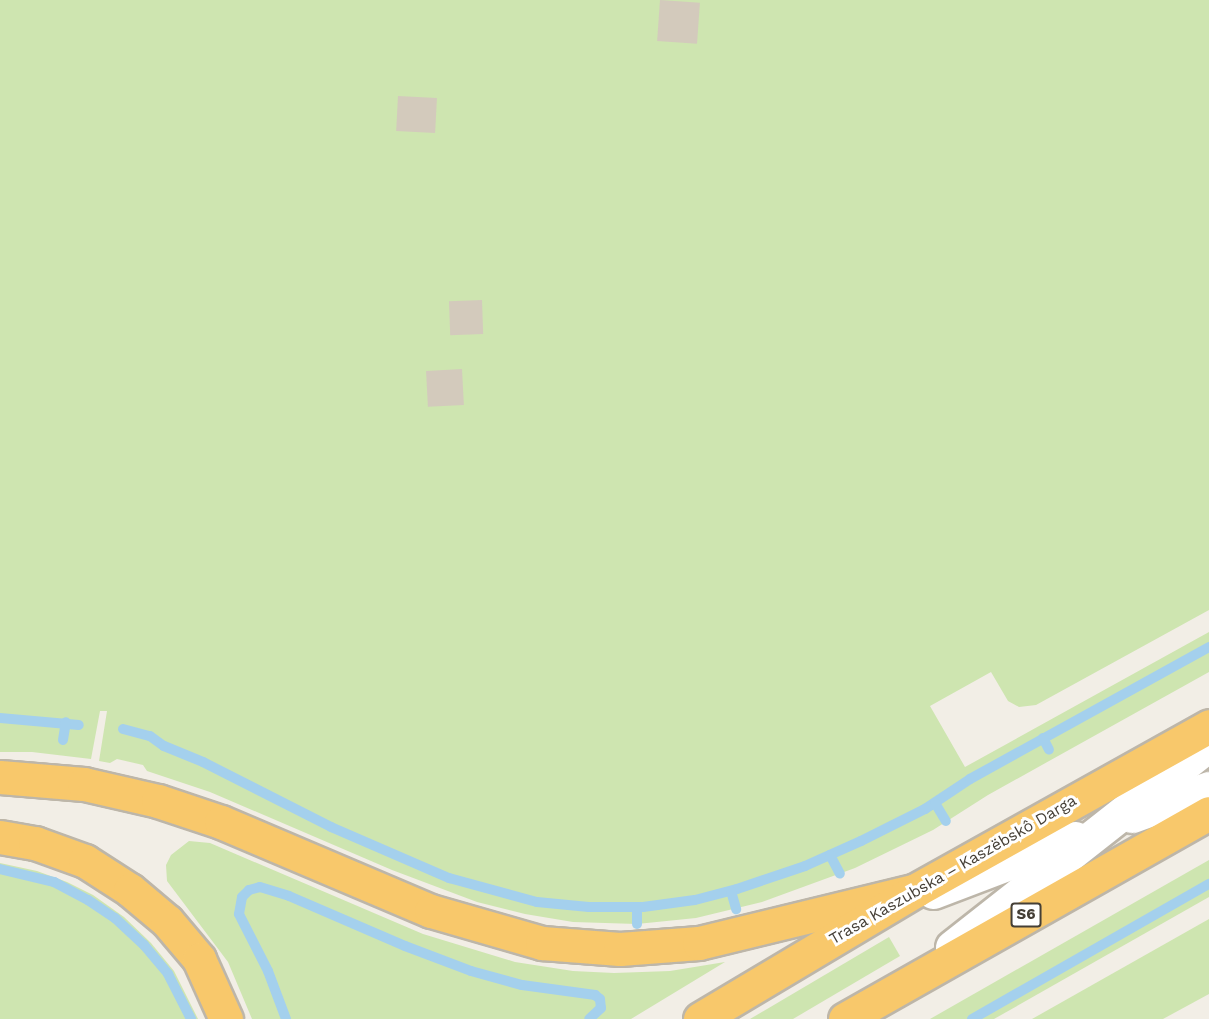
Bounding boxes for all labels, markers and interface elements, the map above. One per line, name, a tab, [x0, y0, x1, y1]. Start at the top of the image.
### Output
street label: Trasa Kaszubska – Kaszëbskô Darga	[826, 791, 1080, 949]
road number: S6	[1010, 903, 1042, 927]

